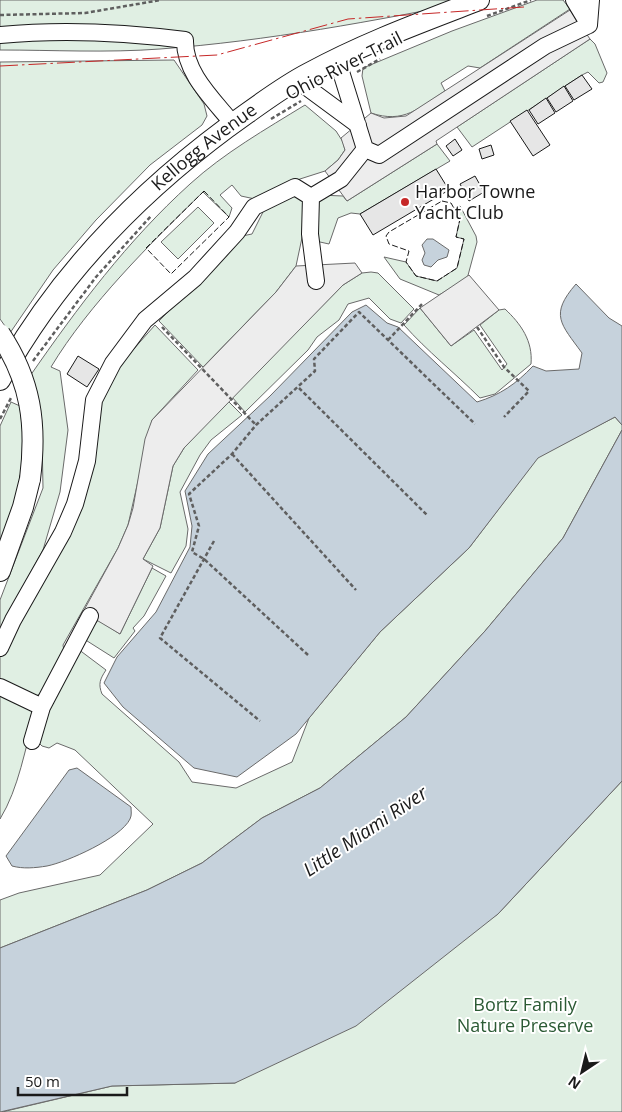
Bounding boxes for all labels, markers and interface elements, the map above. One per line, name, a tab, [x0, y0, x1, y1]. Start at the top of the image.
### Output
street label: Ohio River Trail	[281, 25, 406, 105]
street label: Kellogg Avenue	[146, 97, 261, 196]
place label: Harbor Towne Yacht Club	[415, 179, 535, 224]
marker: Harbor Towne Yacht Club	[399, 196, 411, 208]
water label: Little Miami River	[298, 779, 433, 882]
park label: Bortz Family Nature Preserve	[457, 992, 593, 1037]
north arrow	[557, 1047, 607, 1097]
scale bar	[18, 1064, 126, 1096]
text: 50 m	[25, 1071, 60, 1091]
text: N	[564, 1072, 584, 1094]

